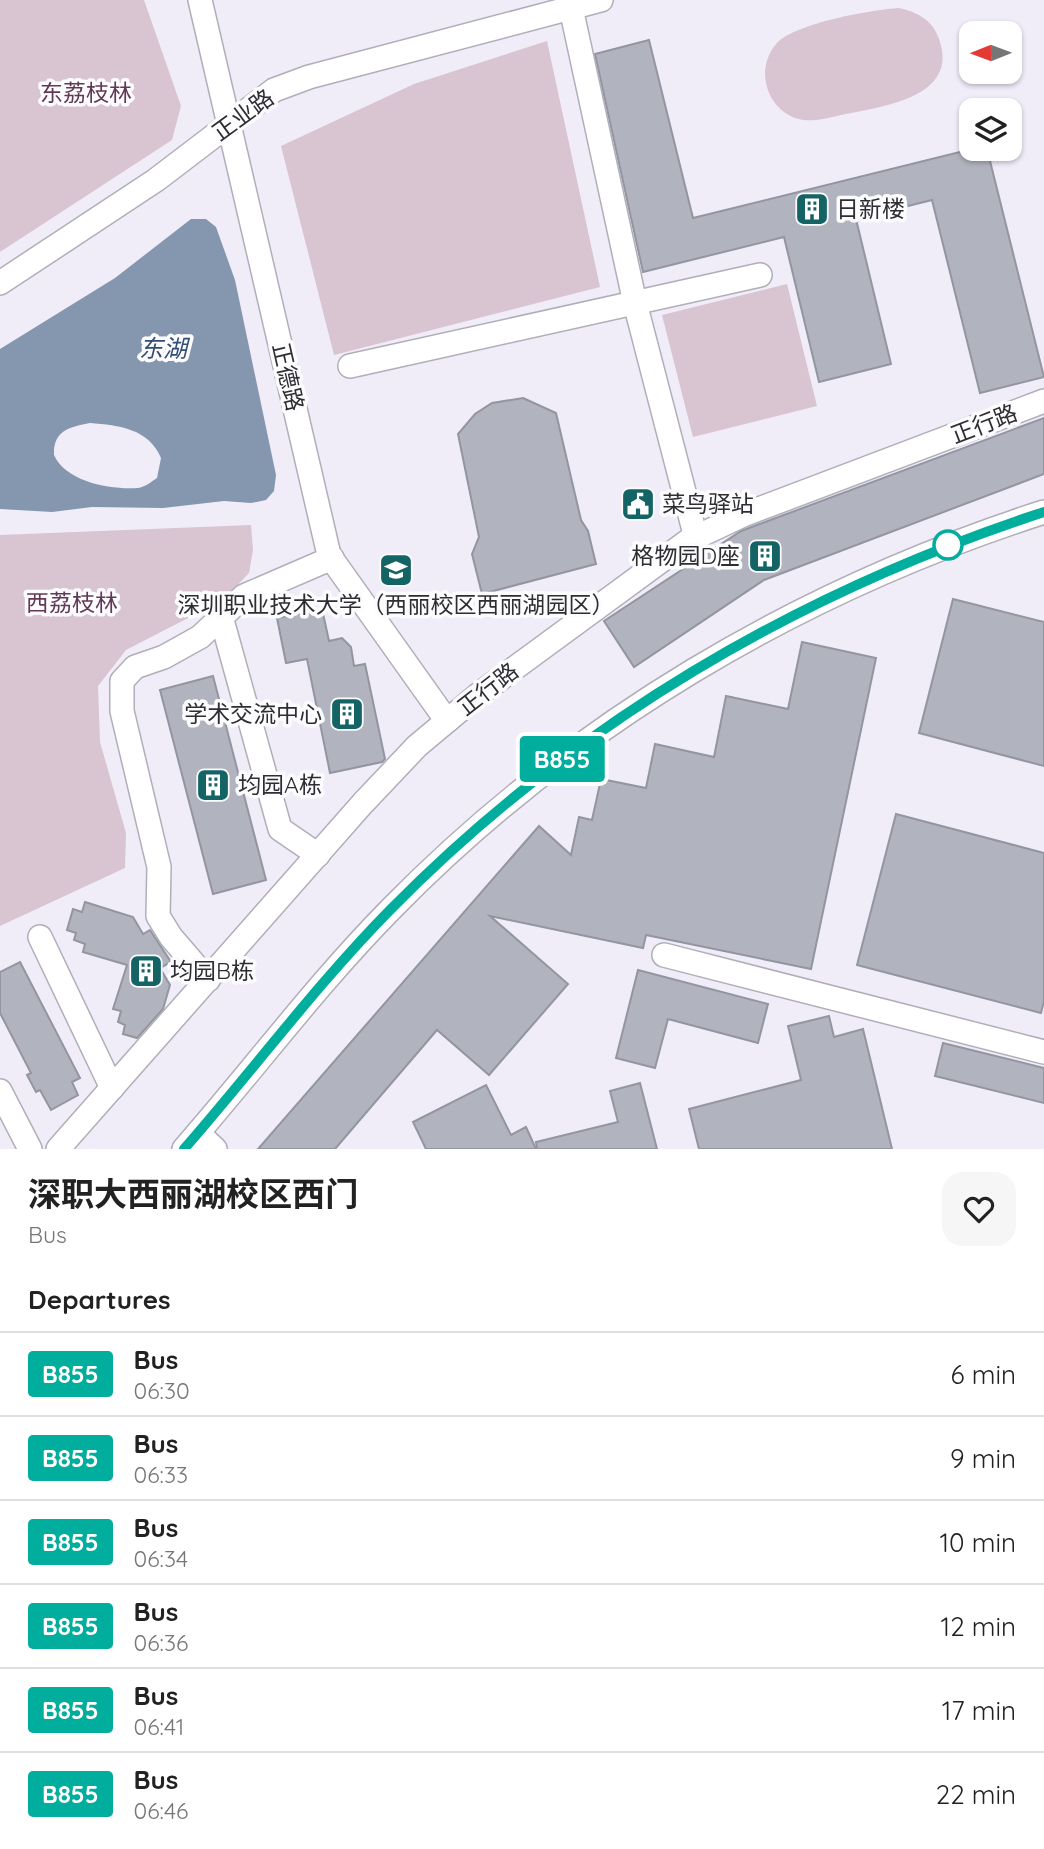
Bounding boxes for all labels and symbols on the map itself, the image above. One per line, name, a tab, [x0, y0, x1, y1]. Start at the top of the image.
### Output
north arrow	[959, 21, 1022, 84]
park label: 东荔枝林	[40, 78, 132, 107]
street label: 正业路	[206, 83, 279, 147]
building icon: 日新楼	[793, 190, 831, 228]
place label: 日新楼	[836, 194, 905, 223]
water label: 东湖	[139, 333, 191, 363]
street label: 正德路	[267, 340, 310, 414]
street label: 正行路	[946, 398, 1021, 449]
public building icon: 菜鸟驿站	[619, 485, 657, 523]
place label: 菜鸟驿站	[662, 489, 754, 518]
unlabelled marker	[933, 530, 963, 560]
building icon: 格物园D座	[746, 537, 784, 575]
place label: 格物园D座	[631, 541, 740, 570]
school or university icon: 深圳职业技术大学（西丽校区西丽湖园区）	[377, 551, 415, 589]
park label: 西荔枝林	[26, 588, 118, 617]
place label: 深圳职业技术大学（西丽校区西丽湖园区）	[178, 590, 615, 619]
street label: 正行路	[452, 656, 524, 721]
building icon: 学术交流中心	[328, 695, 366, 733]
place label: 学术交流中心	[184, 699, 322, 728]
line badge: B855	[513, 736, 611, 782]
building icon: 均园A栋	[194, 766, 232, 804]
place label: 均园A栋	[238, 770, 322, 799]
building icon: 均园B栋	[127, 952, 165, 990]
place label: 均园B栋	[170, 956, 254, 985]

